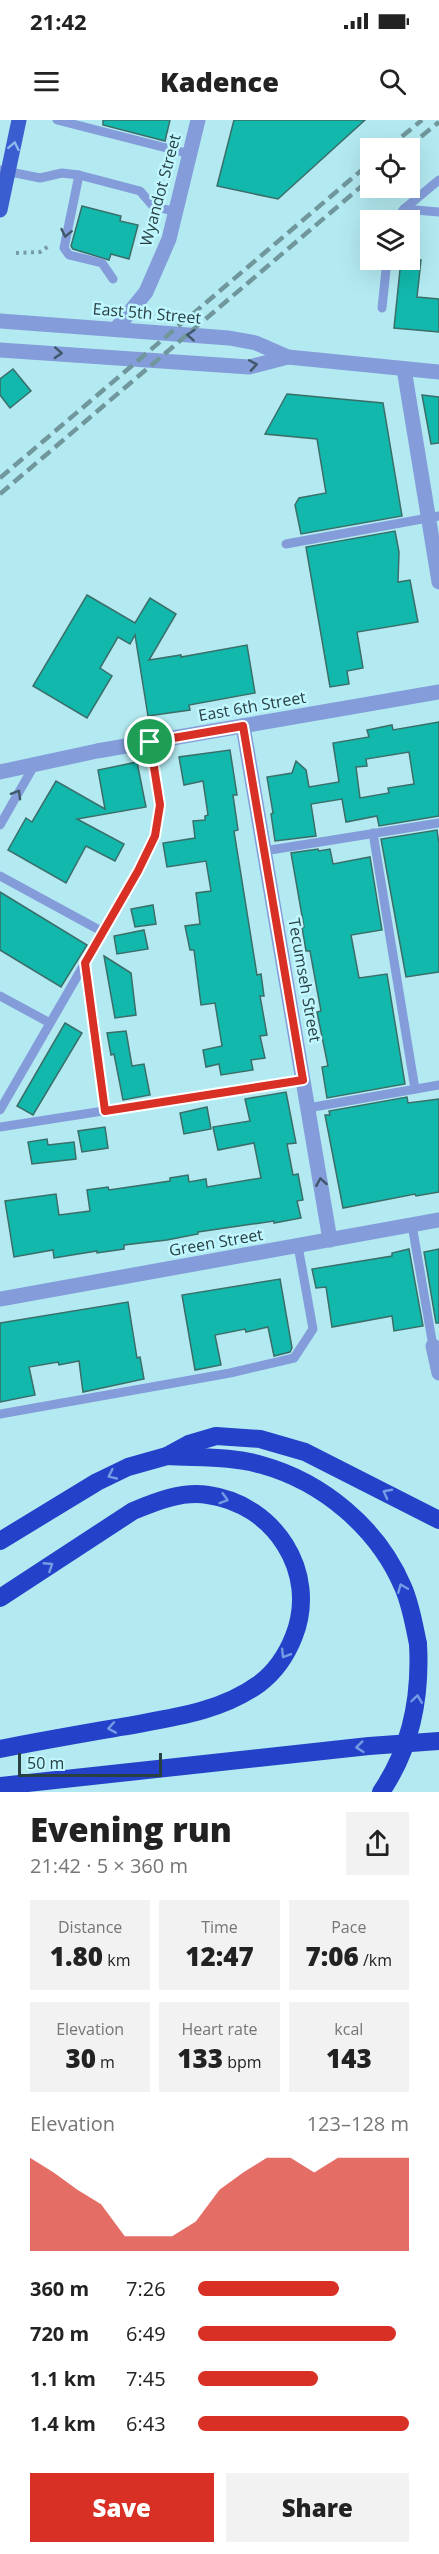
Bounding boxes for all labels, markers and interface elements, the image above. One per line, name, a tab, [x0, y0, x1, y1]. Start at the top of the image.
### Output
text: 21:42	[30, 6, 87, 36]
text: Kadence	[160, 63, 279, 100]
icon: menu	[30, 65, 63, 98]
icon: search	[376, 65, 409, 98]
street label: Wyandot Street	[134, 131, 186, 249]
map controls	[360, 138, 420, 270]
button: locate	[360, 138, 420, 198]
one-way arrow	[7, 141, 20, 151]
button: layers	[360, 210, 420, 270]
one-way arrow	[60, 227, 73, 237]
street label: East 5th Street	[92, 297, 202, 329]
one-way arrow	[187, 329, 196, 342]
one-way arrow	[54, 346, 63, 359]
one-way arrow	[248, 360, 257, 372]
street label: East 6th Street	[197, 686, 308, 726]
pin	[124, 716, 175, 767]
icon: arrive	[133, 725, 166, 758]
one-way arrow	[10, 790, 22, 800]
street label: Tecumseh Street	[283, 916, 327, 1044]
one-way arrow	[315, 1178, 327, 1187]
street label: Green Street	[167, 1223, 265, 1261]
one-way arrow	[107, 1468, 118, 1480]
one-way arrow	[383, 1489, 393, 1500]
one-way arrow	[218, 1492, 229, 1504]
one-way arrow	[42, 1562, 53, 1573]
one-way arrow	[397, 1584, 409, 1595]
one-way arrow	[281, 1648, 292, 1658]
one-way arrow	[410, 1694, 422, 1704]
one-way arrow	[107, 1722, 117, 1734]
one-way arrow	[355, 1740, 364, 1753]
scale bar	[18, 1750, 162, 1778]
text: 50 m	[27, 1752, 64, 1774]
text: Evening run	[30, 1807, 232, 1852]
button: share	[346, 1812, 409, 1875]
text: 21:42 · 5 × 360 m	[30, 1852, 188, 1879]
text: Distance	[58, 1916, 122, 1938]
text: Time	[201, 1916, 238, 1938]
text: Pace	[331, 1916, 366, 1938]
text: 1.80	[50, 1938, 103, 1974]
text: 12:47	[185, 1938, 254, 1974]
text: 7:06	[306, 1938, 359, 1974]
text: km	[103, 1949, 130, 1971]
text: /km	[359, 1949, 392, 1971]
text: Elevation	[56, 2018, 124, 2040]
text: Heart rate	[181, 2018, 258, 2040]
text: kcal	[334, 2018, 363, 2040]
text: 30	[65, 2040, 96, 2076]
text: 133	[177, 2040, 223, 2076]
text: 143	[326, 2040, 372, 2076]
text: m	[96, 2051, 115, 2073]
text: bpm	[223, 2051, 262, 2073]
text: Elevation	[30, 2110, 115, 2137]
text: 123–128 m	[307, 2110, 409, 2137]
text: 360 m	[30, 2275, 89, 2302]
text: 7:26	[126, 2275, 166, 2302]
text: 720 m	[30, 2320, 89, 2347]
text: 6:49	[126, 2320, 166, 2347]
text: 1.1 km	[30, 2365, 96, 2392]
text: 7:45	[126, 2365, 166, 2392]
text: 1.4 km	[30, 2410, 96, 2437]
text: 6:43	[126, 2410, 166, 2437]
button: Save	[30, 2473, 214, 2542]
button: Share	[226, 2473, 409, 2542]

